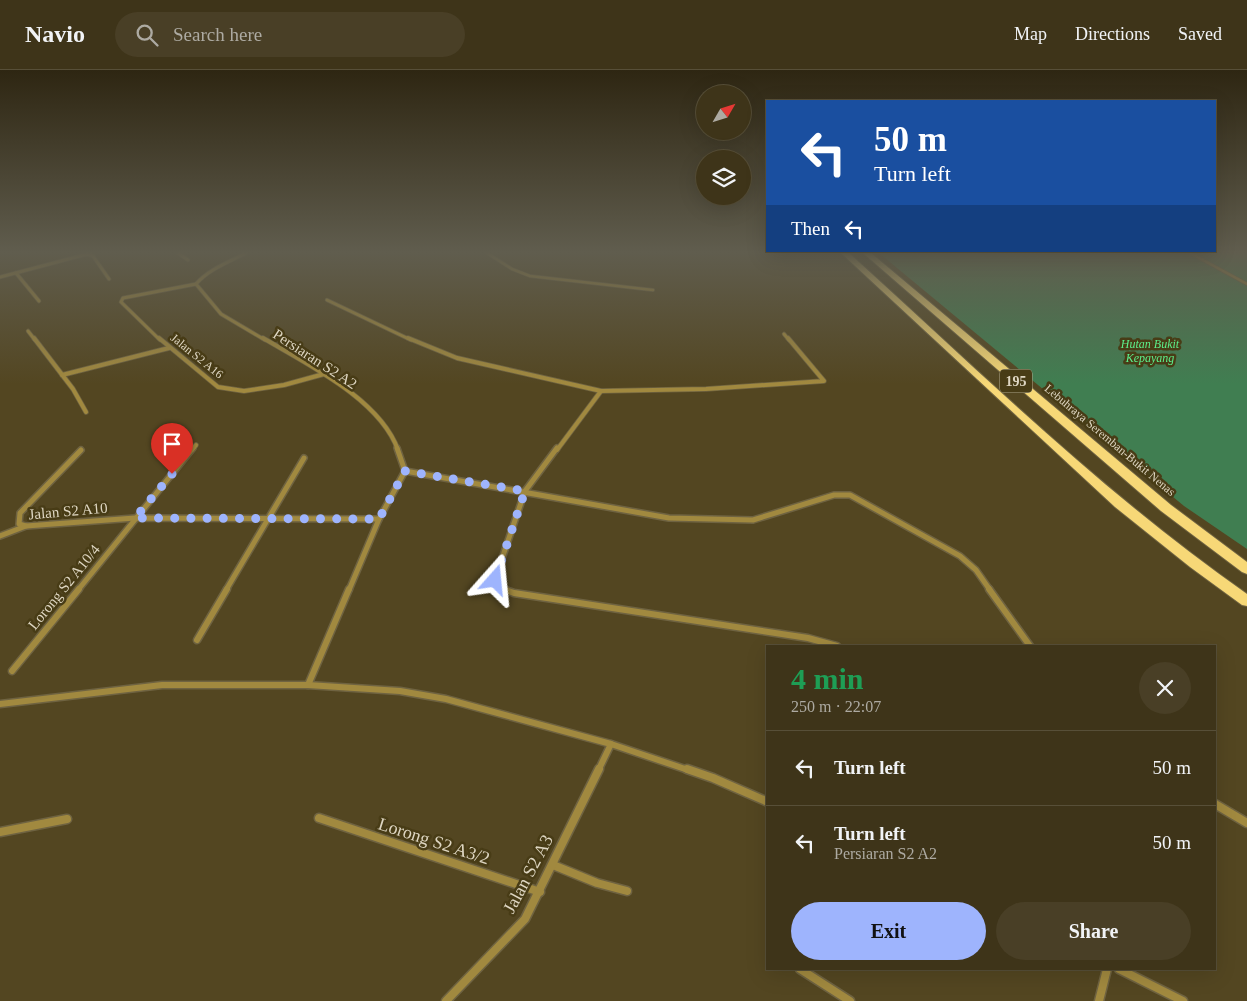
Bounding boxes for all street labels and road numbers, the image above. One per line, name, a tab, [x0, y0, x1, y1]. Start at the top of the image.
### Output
street label: Persiaran S2 A2	[270, 326, 360, 392]
street label: Jalan S2 A16	[168, 331, 226, 381]
road number: 195	[1000, 370, 1032, 392]
street label: Lebuhraya Seremban-Bukit Nenas	[1042, 381, 1178, 499]
street label: Jalan S2 A10	[28, 500, 108, 522]
street label: Lorong S2 A10/4	[25, 541, 103, 633]
street label: Lorong S2 A3/2	[376, 814, 492, 868]
street label: Jalan S2 A3	[499, 831, 557, 917]

